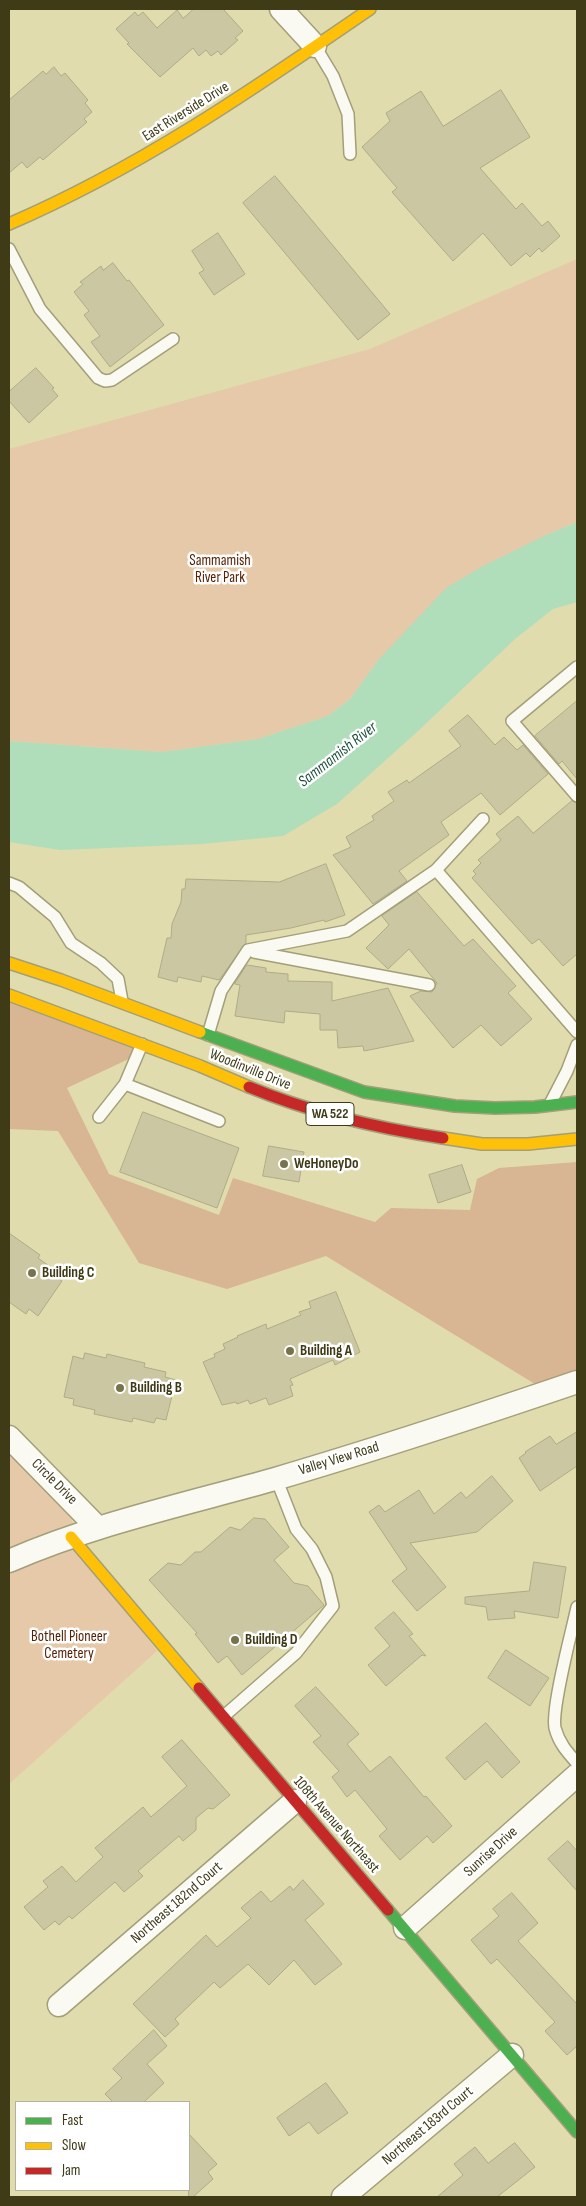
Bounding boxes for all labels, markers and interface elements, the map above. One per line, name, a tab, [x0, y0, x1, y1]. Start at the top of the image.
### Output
street label: East Riverside Drive	[139, 78, 233, 146]
park label: Sammamish River Park	[189, 552, 251, 587]
water label: Sammamish River	[295, 718, 381, 792]
street label: Woodinville Drive	[207, 1046, 293, 1094]
road number: WA 522	[306, 1102, 354, 1126]
place label: WeHoneyDo	[294, 1155, 359, 1173]
marker: WeHoneyDo	[278, 1158, 290, 1170]
place label: Building C	[42, 1264, 94, 1282]
marker: Building C	[26, 1267, 38, 1279]
place label: Building A	[300, 1342, 352, 1360]
marker: Building A	[284, 1345, 296, 1357]
place label: Building B	[130, 1379, 182, 1397]
marker: Building B	[114, 1382, 126, 1394]
street label: Valley View Road	[297, 1438, 381, 1480]
street label: Circle Drive	[27, 1455, 81, 1509]
park label: Bothell Pioneer Cemetery	[31, 1628, 107, 1663]
place label: Building D	[245, 1631, 297, 1649]
marker: Building D	[229, 1634, 241, 1646]
street label: 108th Avenue Northeast	[289, 1773, 383, 1877]
street label: Sunrise Drive	[460, 1823, 522, 1881]
street label: Northeast 182nd Court	[128, 1858, 226, 1948]
street label: Northeast 183rd Court	[379, 2083, 477, 2169]
legend	[15, 2101, 190, 2191]
text: Fast	[62, 2111, 83, 2130]
text: Slow	[62, 2136, 86, 2155]
text: Jam	[62, 2161, 80, 2180]

